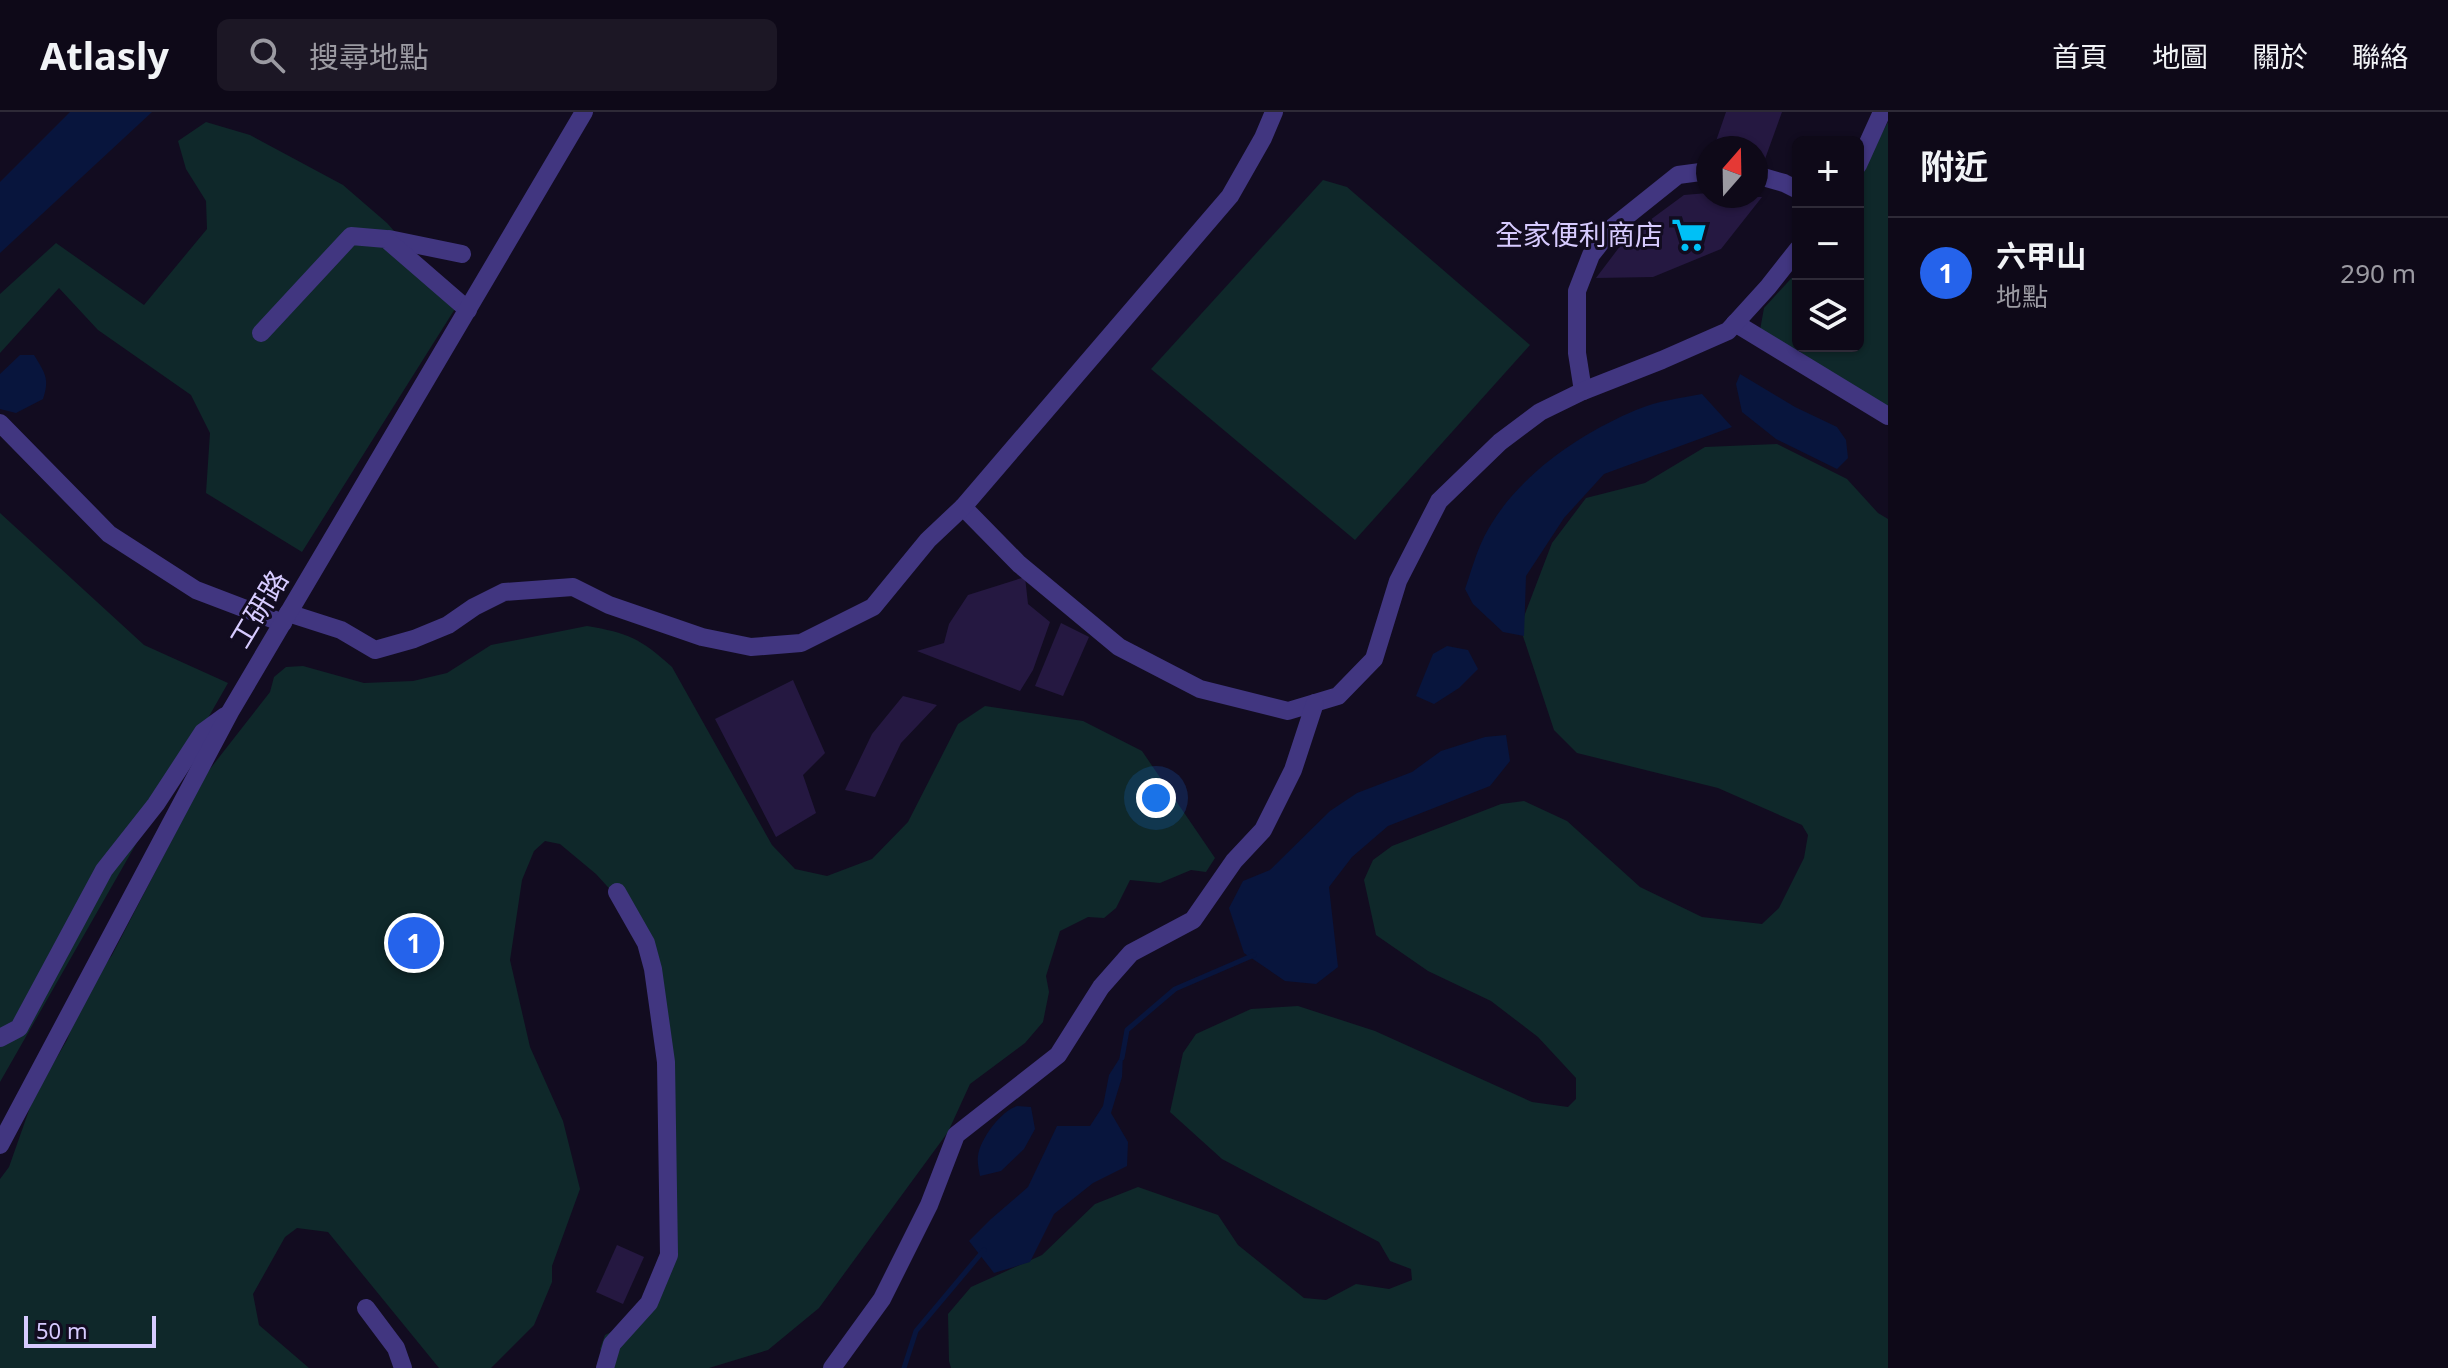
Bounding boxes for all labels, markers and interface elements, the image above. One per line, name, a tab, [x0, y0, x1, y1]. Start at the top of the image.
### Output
search box	[217, 19, 777, 91]
text: Atlasly	[40, 29, 169, 81]
icon: search	[245, 33, 289, 77]
text: 搜尋地點	[309, 36, 429, 77]
text: 首頁	[2052, 37, 2108, 75]
text: 地圖	[2152, 37, 2208, 75]
text: 關於	[2252, 37, 2308, 75]
text: 聯絡	[2352, 37, 2408, 75]
north arrow	[1696, 136, 1768, 208]
map controls	[1792, 136, 1864, 352]
button: +	[1792, 136, 1864, 208]
text: 附近	[1920, 143, 1988, 189]
button: −	[1792, 208, 1864, 280]
place label: 全家便利商店	[1495, 215, 1663, 253]
supermarket icon: 全家便利商店	[1670, 216, 1708, 254]
text: 六甲山	[1996, 235, 2086, 276]
text: 1	[1939, 255, 1953, 291]
text: 290 m	[2340, 255, 2416, 291]
text: 地點	[1996, 278, 2048, 314]
button: layers	[1792, 280, 1864, 352]
street label: 工研路	[220, 563, 296, 654]
your location	[1136, 778, 1176, 818]
pin: 1	[388, 913, 440, 973]
scale bar	[24, 1312, 156, 1348]
text: 50 m	[36, 1315, 87, 1345]

